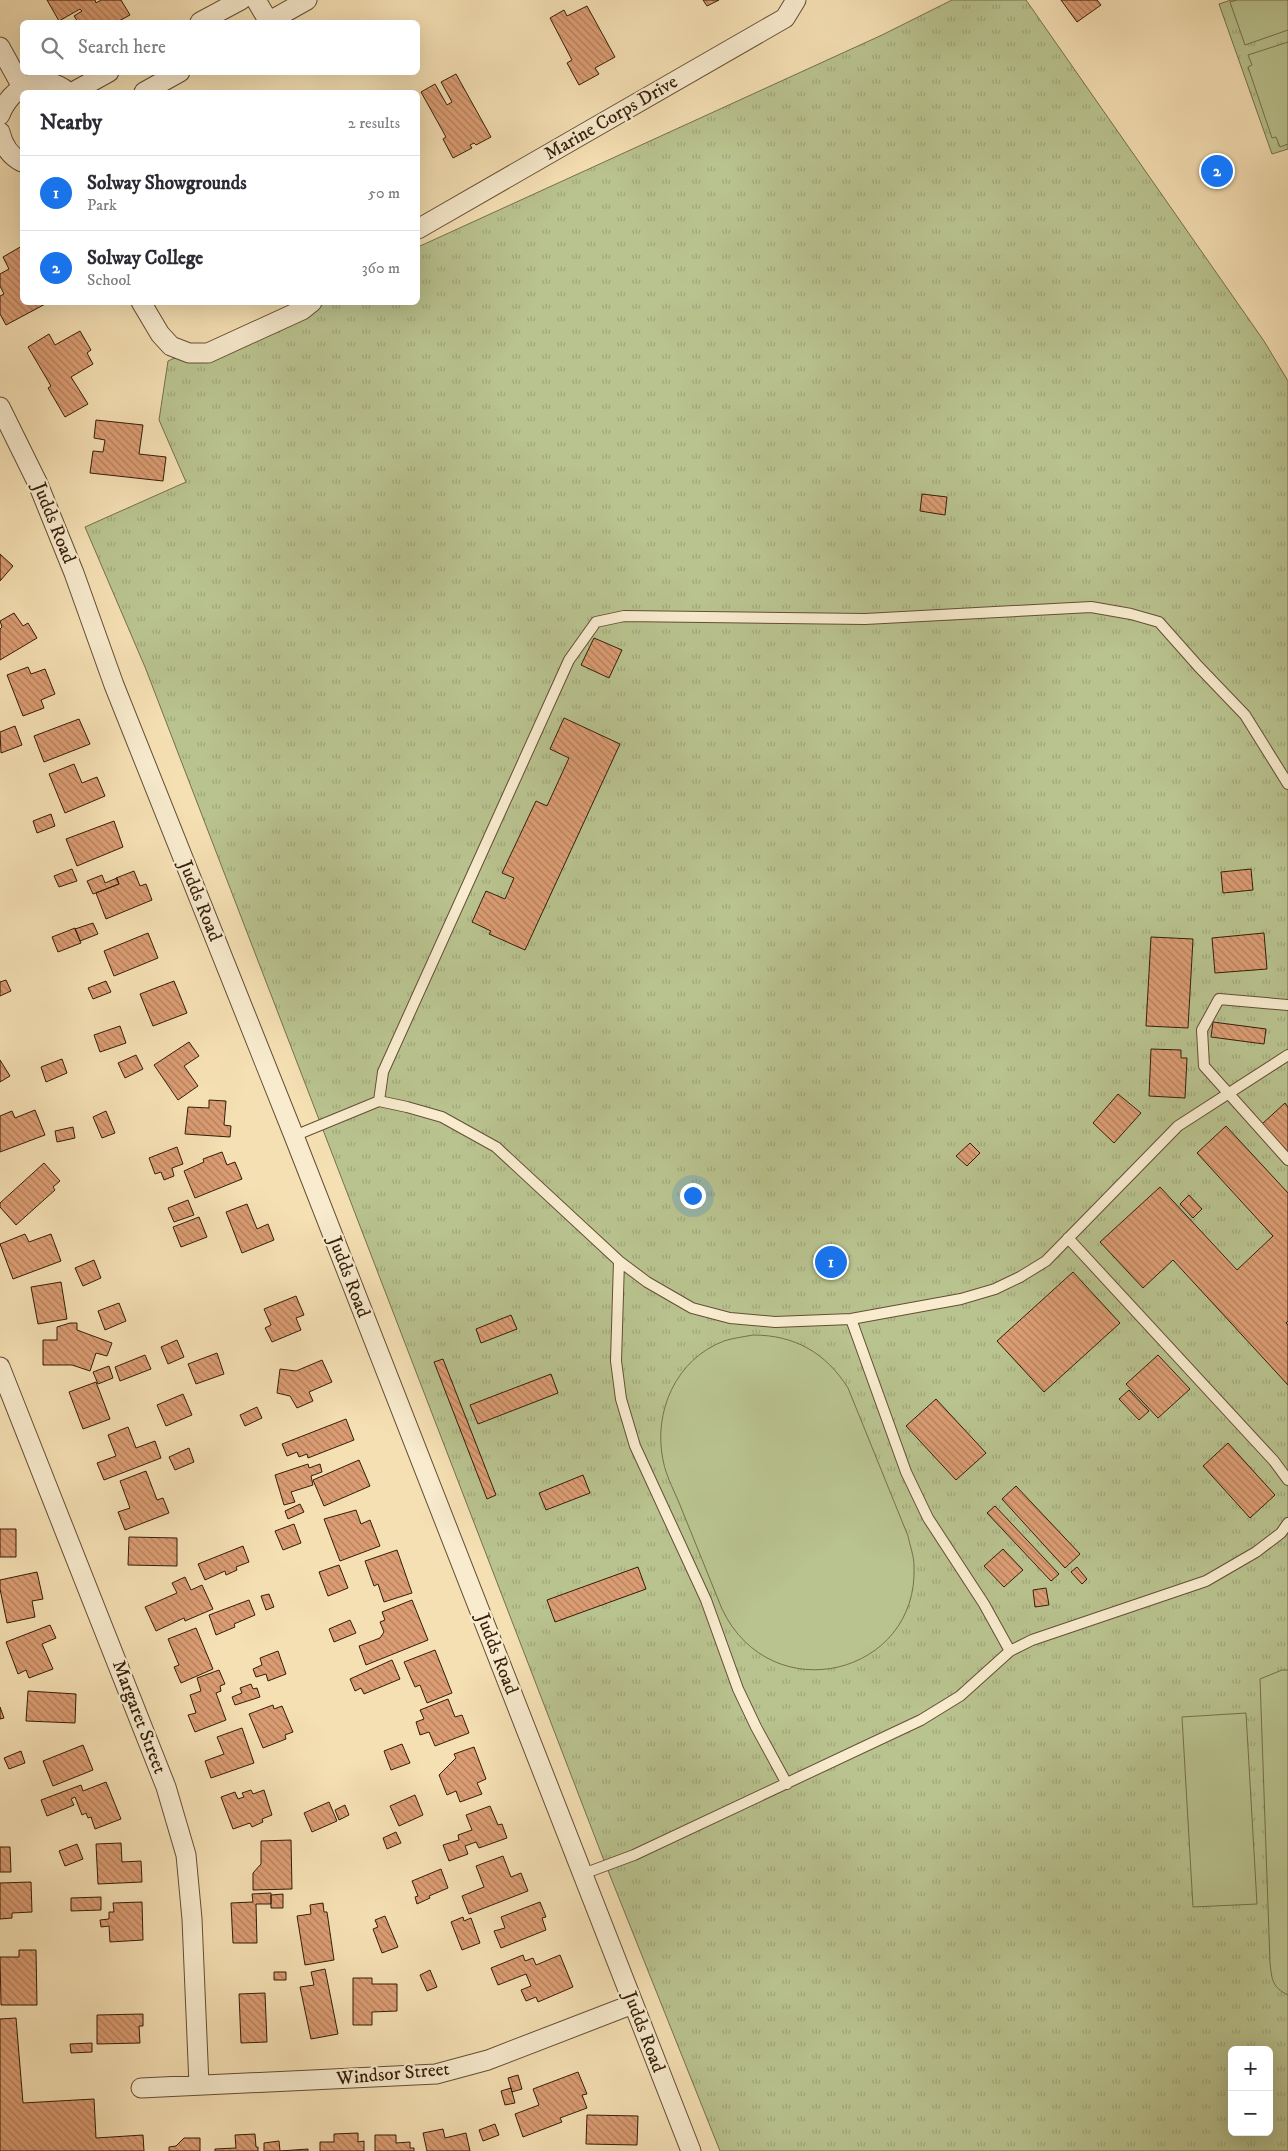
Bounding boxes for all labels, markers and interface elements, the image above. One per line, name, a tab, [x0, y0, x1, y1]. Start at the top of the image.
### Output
search box	[20, 20, 420, 75]
icon: search	[38, 34, 66, 62]
text: Search here	[78, 36, 166, 59]
street label: Marine Corps Drive	[540, 70, 682, 166]
text: Nearby	[40, 110, 102, 136]
text: 2 results	[348, 113, 400, 133]
pin: 2	[1201, 152, 1233, 190]
text: Solway Showgrounds	[87, 172, 247, 195]
text: 1	[53, 183, 59, 203]
text: 50 m	[368, 183, 400, 203]
text: Park	[87, 195, 117, 215]
text: Solway College	[87, 247, 203, 270]
text: 2	[52, 258, 60, 278]
text: 360 m	[362, 258, 400, 278]
text: School	[87, 270, 131, 290]
street label: Judds Road	[27, 477, 81, 567]
street label: Judds Road	[173, 855, 227, 945]
your location	[680, 1183, 706, 1209]
street label: Judds Road	[322, 1231, 375, 1321]
pin: 1	[815, 1243, 847, 1281]
street label: Judds Road	[470, 1608, 523, 1698]
street label: Margaret Street	[107, 1657, 171, 1777]
street label: Judds Road	[617, 1986, 670, 2076]
map controls	[1228, 2046, 1273, 2136]
button: +	[1228, 2046, 1273, 2091]
street label: Windsor Street	[335, 2058, 450, 2090]
button: −	[1228, 2091, 1273, 2136]

